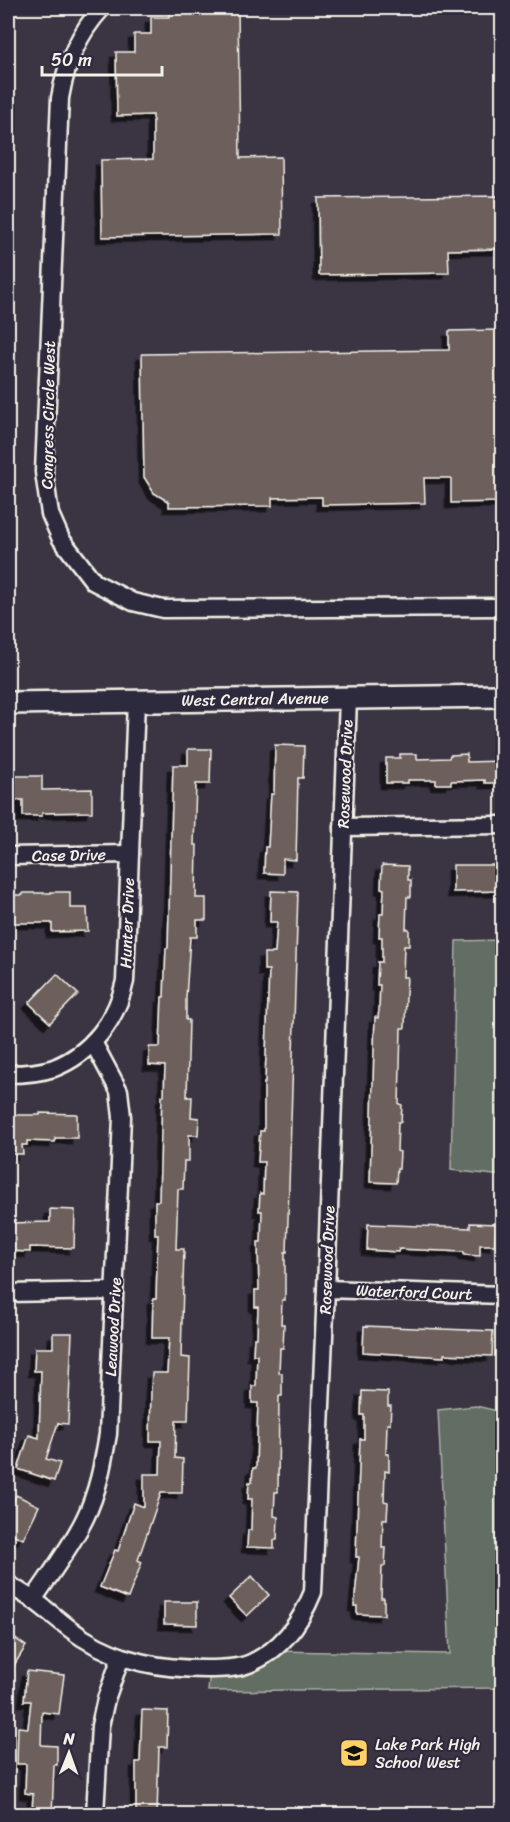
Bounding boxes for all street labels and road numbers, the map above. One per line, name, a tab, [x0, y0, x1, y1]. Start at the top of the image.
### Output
street label: Congress Circle West	[32, 341, 64, 489]
street label: West Central Avenue	[181, 683, 329, 715]
street label: Rosewood Drive	[329, 719, 361, 829]
street label: Case Drive	[32, 840, 106, 870]
street label: Hunter Drive	[111, 877, 143, 969]
street label: Rosewood Drive	[311, 1205, 343, 1315]
street label: Waterford Court	[355, 1275, 473, 1309]
street label: Leawood Drive	[96, 1277, 130, 1377]

